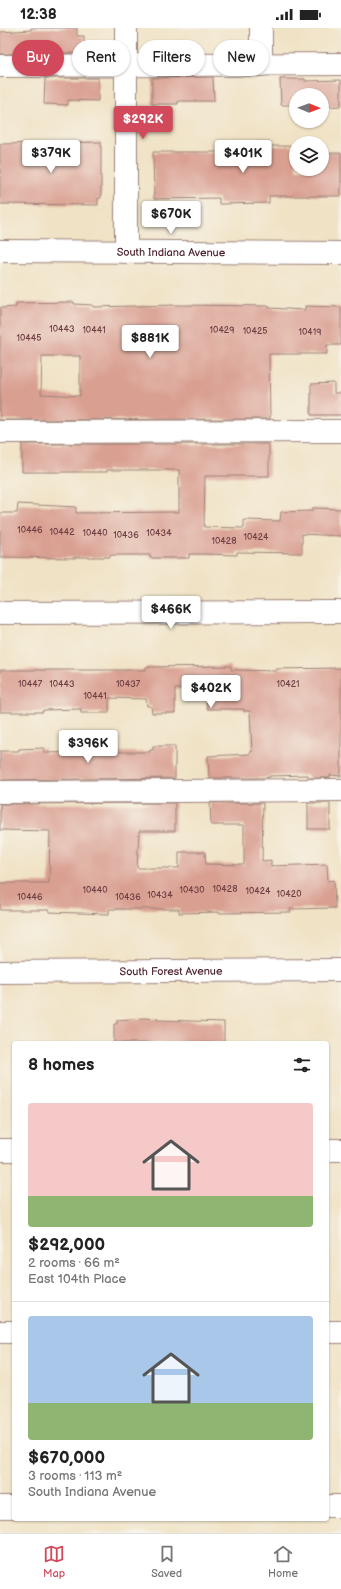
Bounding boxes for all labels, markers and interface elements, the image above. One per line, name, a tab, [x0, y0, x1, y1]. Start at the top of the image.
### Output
text: 12:38	[20, 5, 57, 24]
chip: Buy	[12, 40, 64, 76]
chip: Rent	[72, 40, 130, 76]
chip: Filters	[138, 40, 205, 76]
chip: New	[213, 40, 269, 76]
north arrow	[289, 88, 329, 128]
map controls	[289, 88, 329, 176]
pin: $292K	[115, 106, 171, 140]
text: $292K	[123, 111, 163, 127]
button: layers	[289, 136, 329, 176]
pin: $379K	[23, 140, 79, 174]
pin: $401K	[215, 140, 271, 174]
text: $379K	[31, 145, 71, 161]
text: $401K	[224, 145, 262, 161]
pin: $670K	[143, 201, 199, 235]
text: $670K	[151, 206, 191, 222]
street label: South Indiana Avenue	[117, 245, 226, 259]
house number: 10443	[49, 324, 75, 335]
house number: 10441	[82, 325, 106, 336]
pin: $881K	[122, 325, 178, 359]
house number: 10429	[210, 325, 234, 336]
house number: 10425	[243, 326, 267, 337]
house number: 10419	[299, 327, 321, 338]
text: $881K	[131, 330, 169, 346]
house number: 10445	[17, 333, 41, 344]
house number: 10446	[17, 525, 43, 536]
house number: 10442	[49, 527, 75, 538]
house number: 10440	[82, 528, 108, 539]
house number: 10434	[146, 528, 172, 539]
house number: 10436	[113, 530, 139, 541]
house number: 10424	[244, 532, 269, 543]
house number: 10428	[212, 536, 236, 547]
pin: $466K	[143, 596, 199, 630]
text: $466K	[151, 601, 191, 617]
pin: $402K	[183, 675, 239, 709]
house number: 10447	[18, 679, 43, 690]
house number: 10443	[49, 679, 75, 690]
house number: 10437	[116, 679, 141, 690]
house number: 10421	[277, 679, 299, 690]
text: $402K	[191, 680, 231, 696]
house number: 10441	[83, 691, 107, 702]
pin: $396K	[60, 730, 116, 764]
text: $396K	[68, 735, 108, 751]
house number: 10428	[213, 884, 237, 895]
house number: 10440	[82, 885, 108, 896]
house number: 10430	[179, 885, 205, 896]
house number: 10424	[246, 886, 271, 897]
house number: 10420	[277, 889, 301, 900]
house number: 10434	[147, 890, 173, 901]
house number: 10446	[17, 892, 43, 903]
house number: 10436	[115, 892, 141, 903]
street label: South Forest Avenue	[119, 964, 223, 978]
icon: filters	[291, 1054, 313, 1076]
text: 8 homes	[28, 1055, 94, 1075]
icon: home	[135, 1129, 207, 1201]
text: $292,000	[28, 1235, 105, 1255]
text: 2 rooms · 66 m²	[28, 1255, 120, 1271]
text: East 104th Place	[28, 1271, 126, 1287]
icon: home	[135, 1342, 207, 1414]
text: $670,000	[28, 1448, 105, 1468]
text: 3 rooms · 113 m²	[28, 1468, 122, 1484]
text: South Indiana Avenue	[28, 1484, 156, 1500]
tab: Map	[43, 1543, 65, 1580]
tab: Saved	[151, 1543, 182, 1580]
tab: Home	[268, 1543, 298, 1580]

